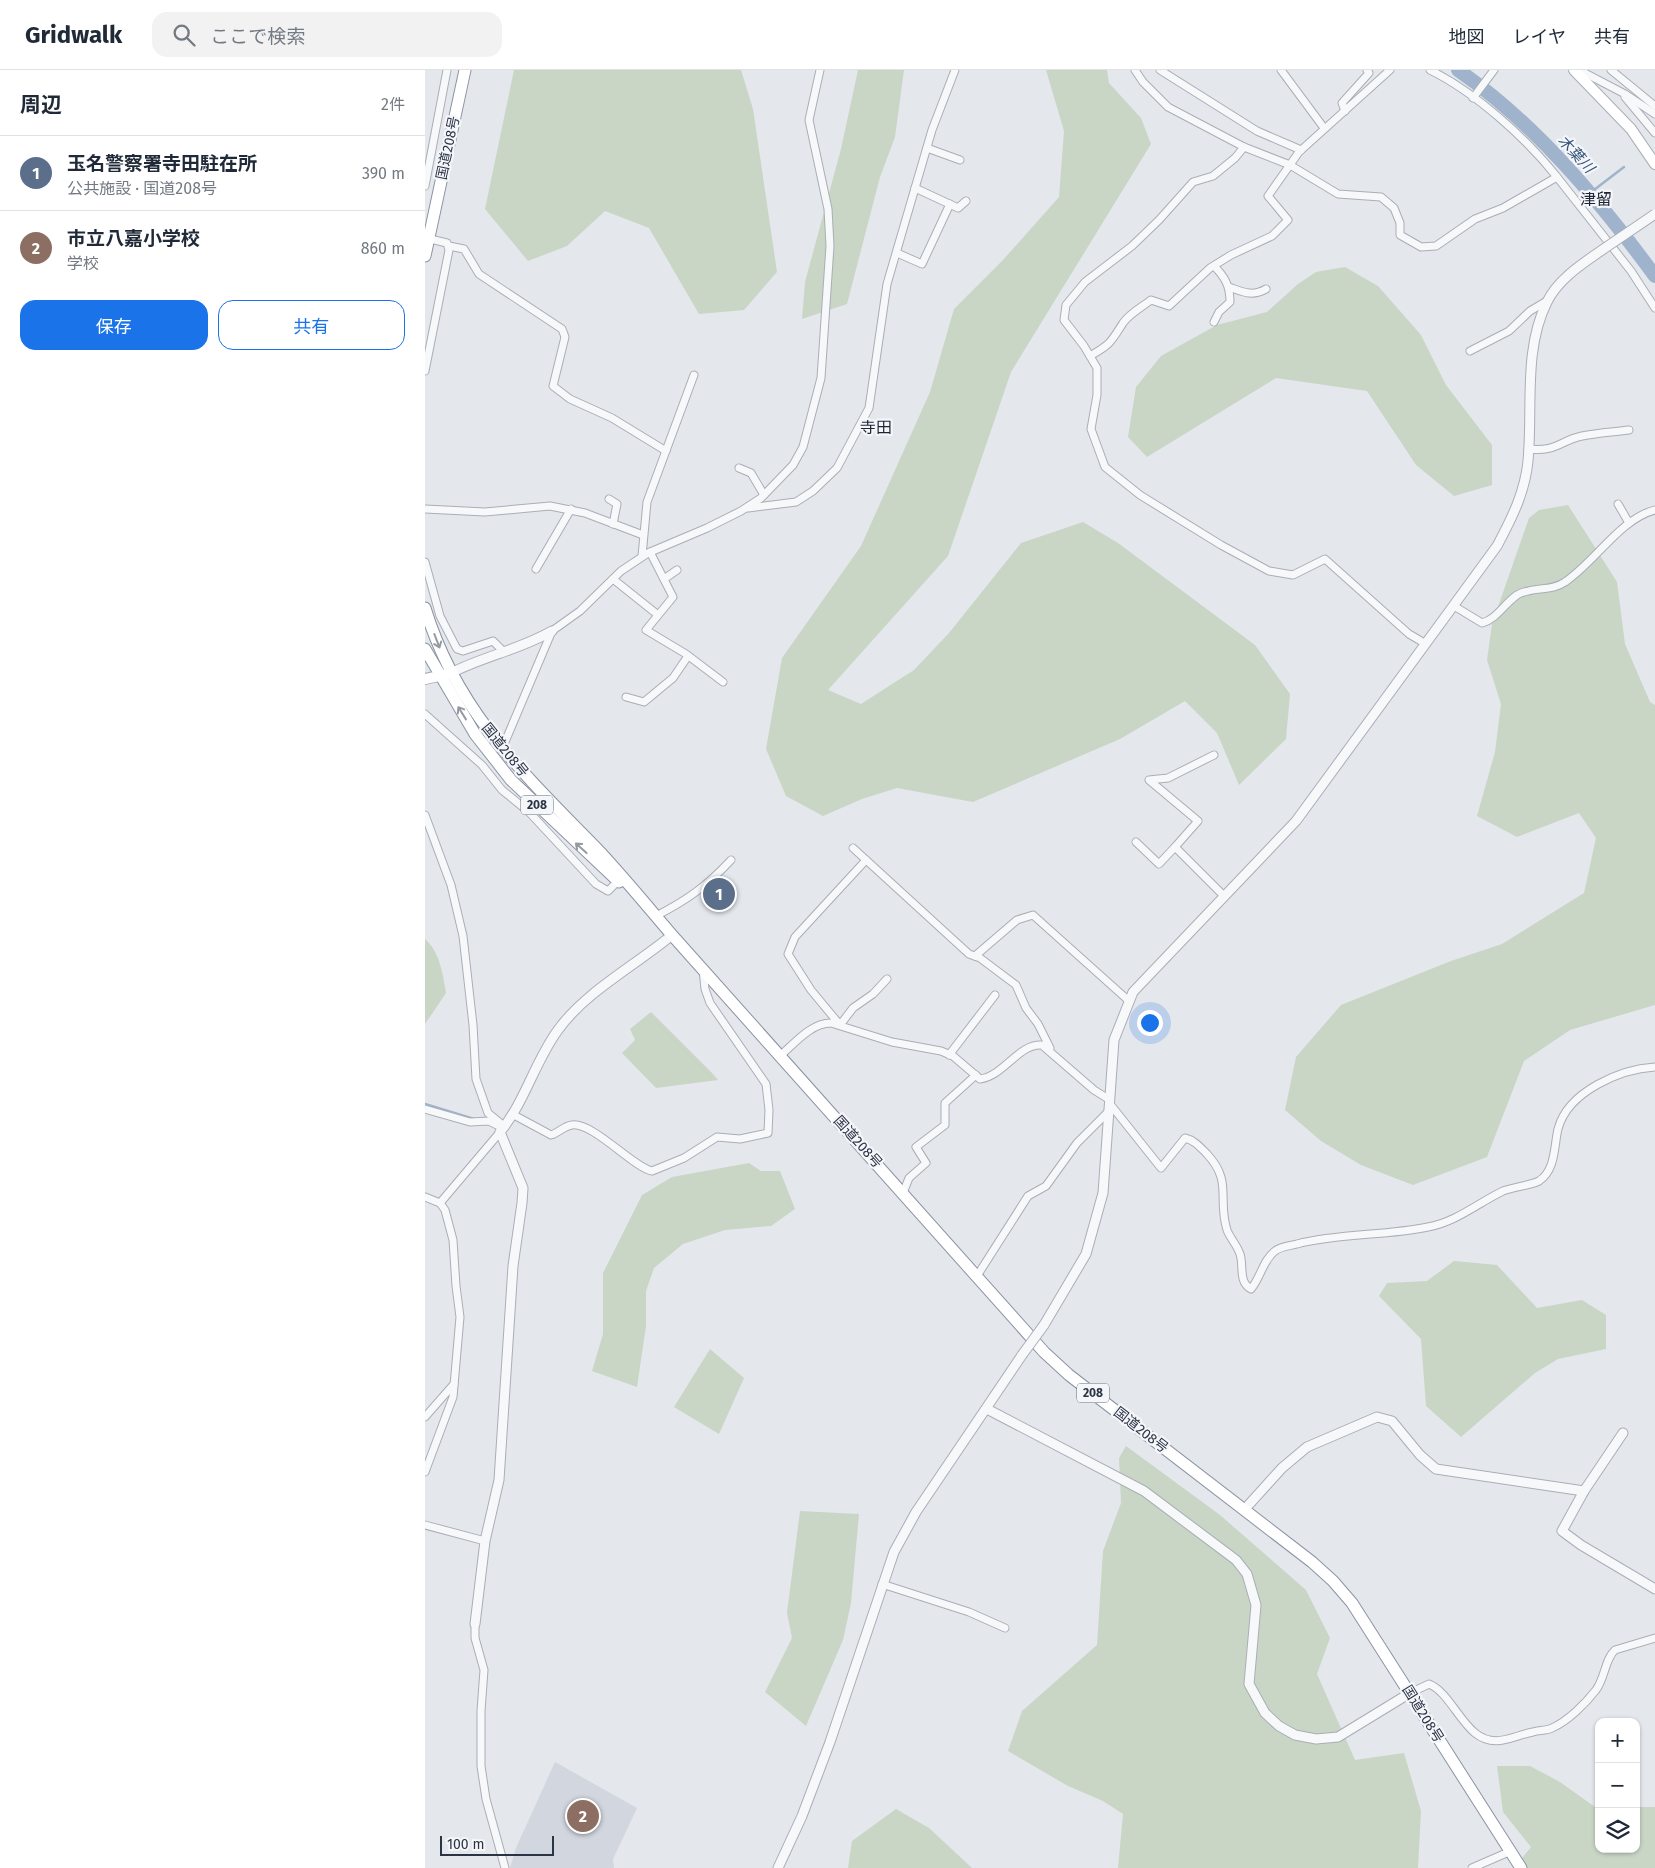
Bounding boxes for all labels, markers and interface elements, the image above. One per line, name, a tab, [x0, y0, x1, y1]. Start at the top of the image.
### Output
search box	[152, 12, 502, 57]
text: Gridwalk	[25, 21, 122, 49]
icon: search	[170, 21, 198, 49]
text: ここで検索	[210, 25, 305, 48]
text: 地図	[1449, 26, 1485, 48]
text: レイヤ	[1513, 26, 1566, 48]
text: 共有	[1594, 26, 1630, 48]
text: 周辺	[20, 92, 62, 118]
text: 2件	[381, 95, 405, 114]
street label: 国道208号	[433, 115, 463, 181]
water label: 木葉川	[1554, 131, 1599, 178]
text: 玉名警察署寺田駐在所	[67, 152, 257, 175]
text: 1	[32, 164, 40, 183]
text: 390 m	[362, 164, 405, 183]
text: 公共施設 · 国道208号	[67, 179, 217, 198]
district label: 津留	[1580, 190, 1612, 209]
text: 市立八嘉小学校	[67, 227, 200, 250]
text: 2	[32, 239, 40, 258]
text: 860 m	[361, 239, 405, 258]
text: 学校	[67, 254, 99, 273]
button: 保存	[20, 300, 208, 350]
button: 共有	[218, 300, 405, 350]
district label: 寺田	[860, 418, 892, 437]
one-way arrow	[433, 632, 442, 648]
one-way arrow	[457, 707, 467, 721]
street label: 国道208号	[478, 720, 532, 780]
road number: 208	[521, 796, 553, 814]
one-way arrow	[574, 842, 587, 854]
pin: 1	[703, 875, 735, 913]
your location	[1137, 1010, 1163, 1036]
street label: 国道208号	[830, 1112, 886, 1172]
road number: 208	[1077, 1384, 1109, 1402]
street label: 国道208号	[1110, 1403, 1172, 1457]
street label: 国道208号	[1399, 1682, 1447, 1746]
map controls	[1595, 1718, 1640, 1853]
button: +	[1595, 1718, 1640, 1763]
button: −	[1595, 1763, 1640, 1808]
pin: 2	[567, 1797, 599, 1835]
button: layers	[1595, 1808, 1640, 1853]
scale bar	[440, 1833, 554, 1856]
text: 100 m	[447, 1836, 484, 1853]

